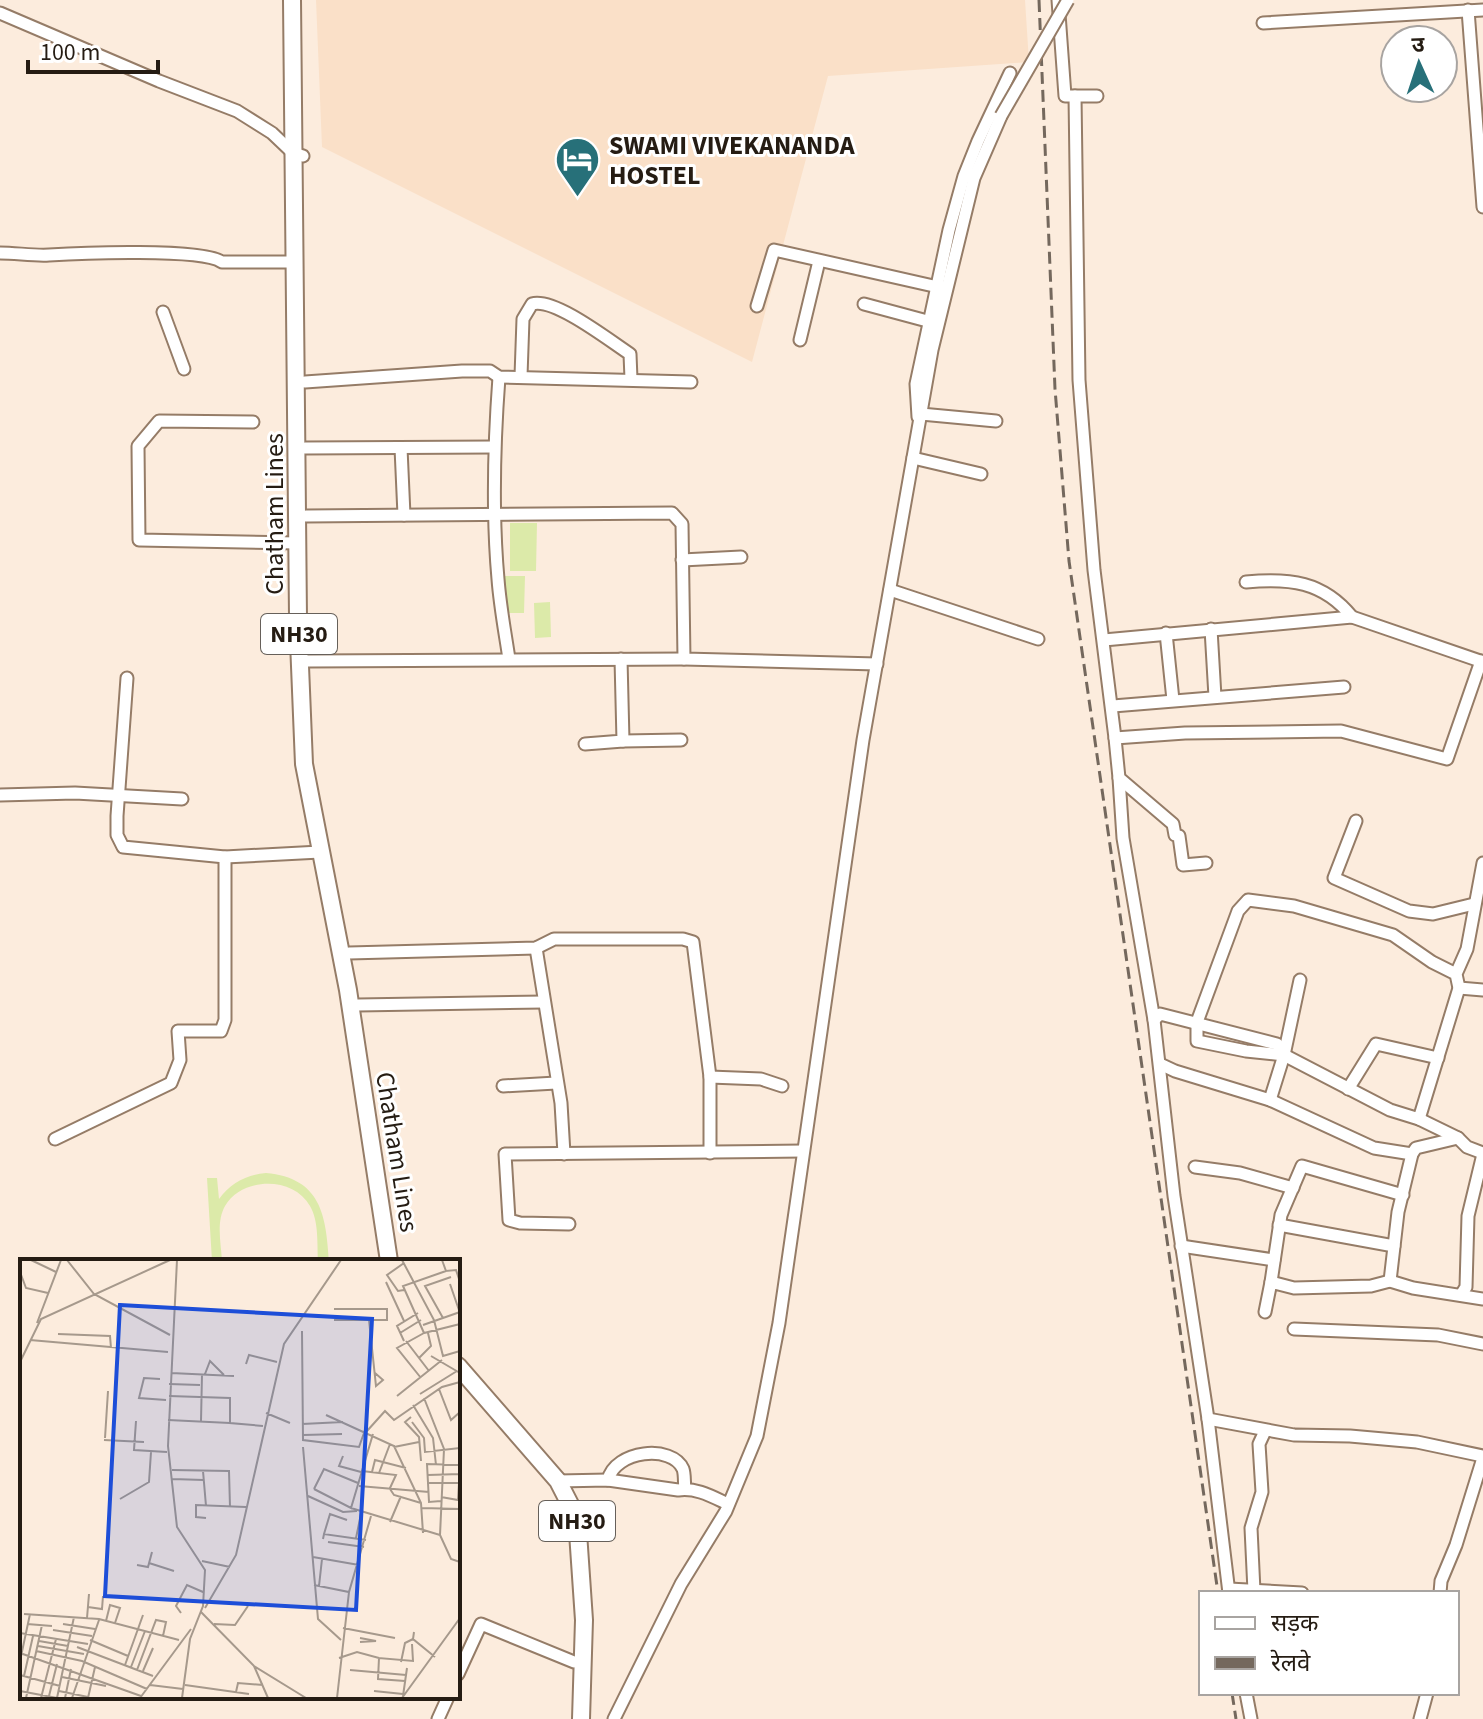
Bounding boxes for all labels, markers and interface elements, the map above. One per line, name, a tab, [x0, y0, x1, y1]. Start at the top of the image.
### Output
scale bar	[28, 24, 158, 74]
north arrow	[1379, 24, 1459, 104]
text: उ	[1411, 29, 1426, 61]
text: 100 m	[40, 35, 100, 70]
place label: SWAMI VIVEKANANDA HOSTEL	[609, 127, 856, 194]
hotel icon: SWAMI VIVEKANANDA HOSTEL	[554, 136, 602, 199]
street label: Chatham Lines	[256, 433, 293, 595]
road number: NH30	[261, 614, 337, 654]
street label: Chatham Lines	[366, 1069, 428, 1235]
inset map	[20, 1259, 460, 1699]
road number: NH30	[539, 1501, 615, 1541]
legend	[1199, 1591, 1459, 1695]
text: सड़क	[1271, 1606, 1319, 1641]
text: रेलवे	[1270, 1646, 1311, 1681]

